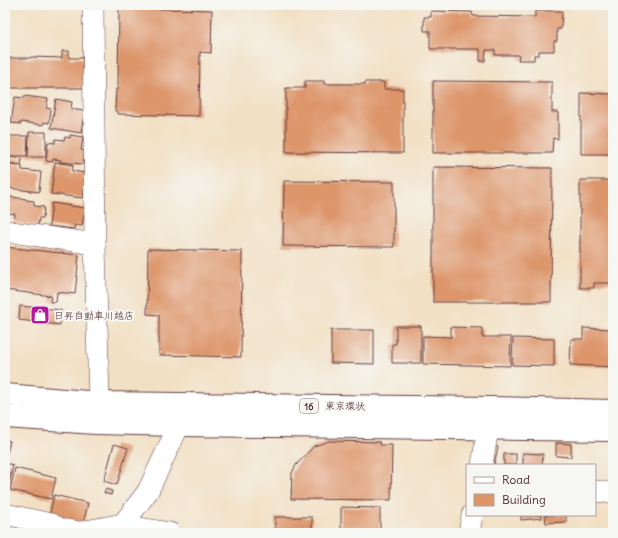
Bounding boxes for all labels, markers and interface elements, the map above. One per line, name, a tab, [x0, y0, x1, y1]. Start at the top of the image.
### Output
shop icon: 日昇自動車川越店	[29, 304, 51, 326]
place label: 日昇自動車川越店	[54, 309, 134, 322]
road number: 16	[300, 399, 318, 413]
street label: 東京環状	[325, 399, 365, 413]
legend	[466, 464, 596, 516]
text: Road	[502, 472, 530, 487]
text: Building	[502, 492, 546, 507]

